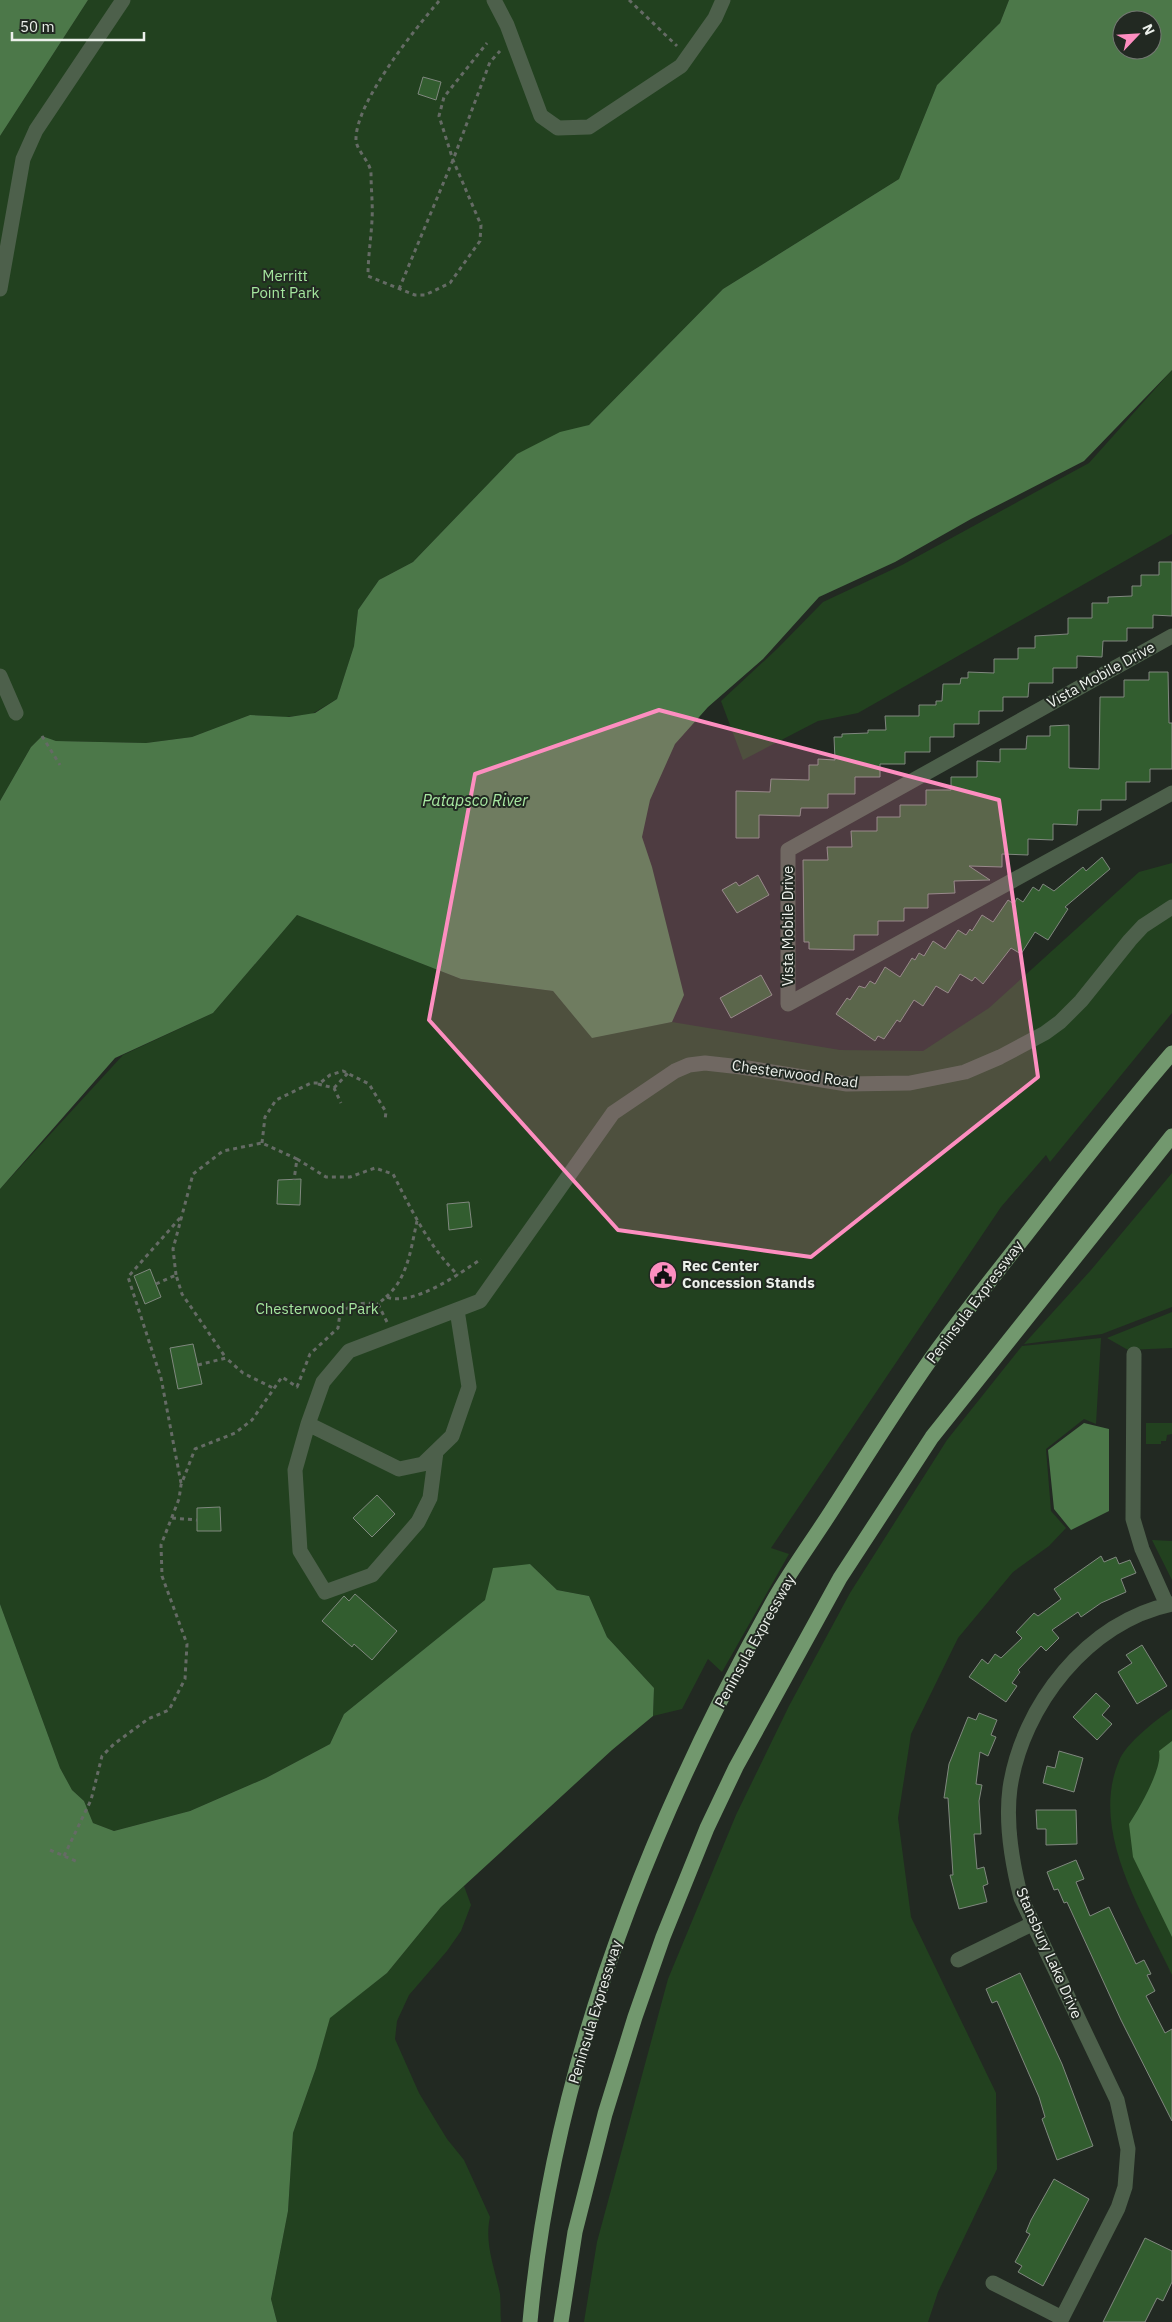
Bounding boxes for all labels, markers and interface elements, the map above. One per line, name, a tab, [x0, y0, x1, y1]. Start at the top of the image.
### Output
scale bar	[12, 10, 145, 42]
north arrow	[1112, 10, 1162, 60]
text: 50 m	[20, 17, 55, 36]
text: N	[1138, 21, 1159, 38]
park label: Merritt Point Park	[251, 266, 319, 302]
street label: Vista Mobile Drive	[1043, 637, 1158, 712]
water label: Patapsco River	[422, 790, 529, 810]
street label: Vista Mobile Drive	[778, 866, 797, 986]
street label: Chesterwood Road	[731, 1055, 859, 1092]
street label: Peninsula Expressway	[922, 1236, 1027, 1367]
place label: Rec Center Concession Stands	[682, 1256, 815, 1292]
public building icon: Rec Center Concession Stands	[648, 1260, 678, 1290]
park label: Chesterwood Park	[255, 1299, 379, 1318]
street label: Peninsula Expressway	[710, 1570, 799, 1711]
street label: Stansbury Lake Drive	[1012, 1884, 1087, 2021]
street label: Peninsula Expressway	[564, 1937, 626, 2086]

